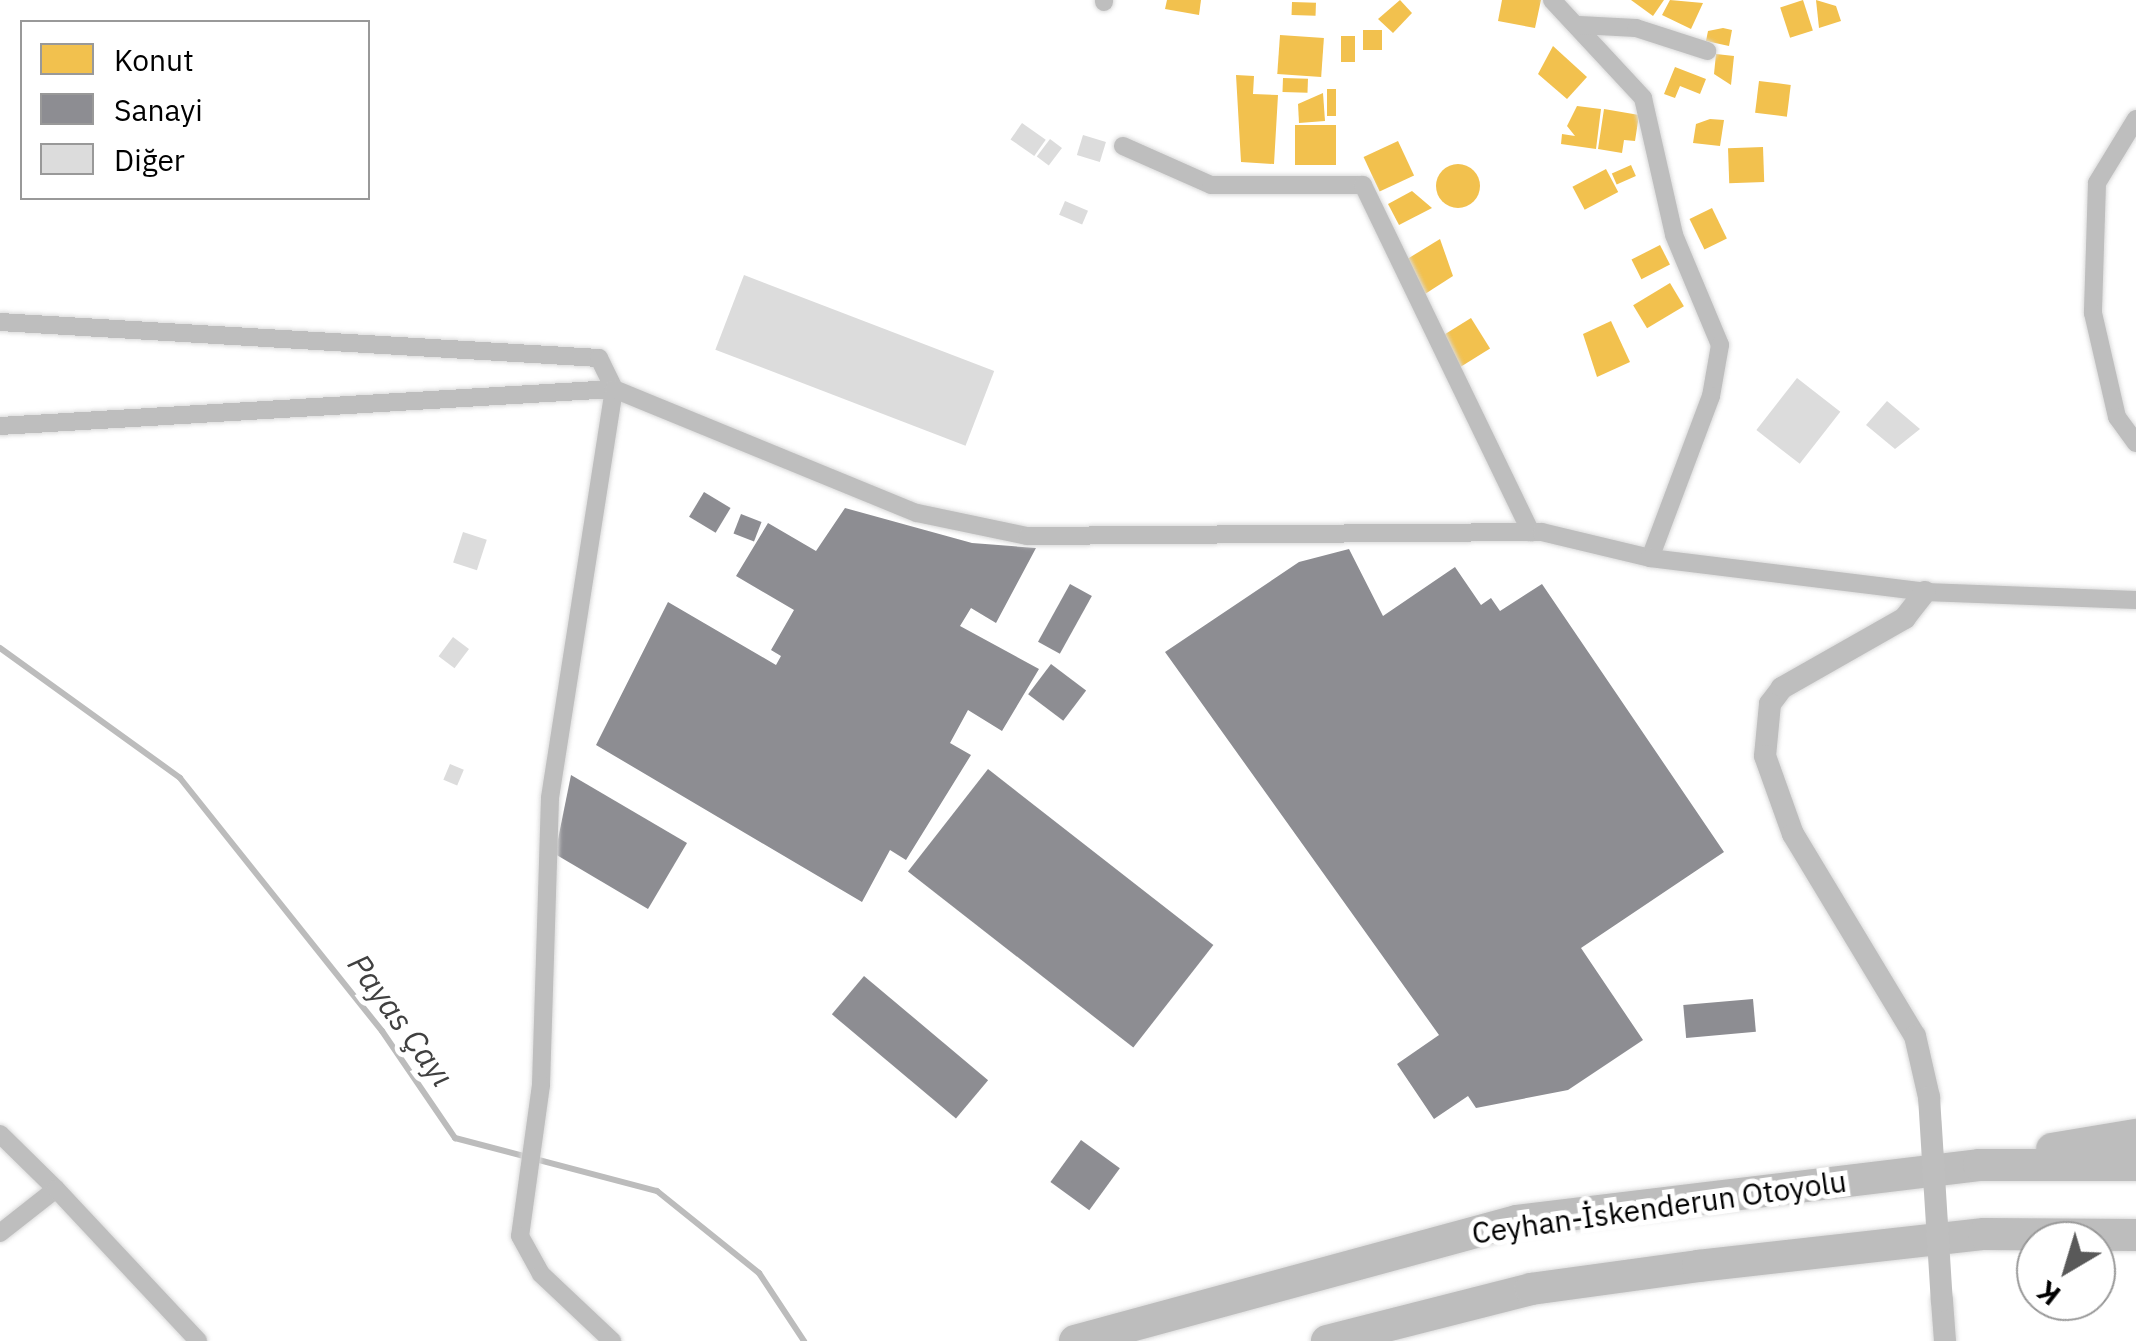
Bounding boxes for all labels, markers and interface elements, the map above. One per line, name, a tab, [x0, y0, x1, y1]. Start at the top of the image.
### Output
legend	[20, 20, 370, 200]
text: Konut	[114, 40, 194, 79]
text: Sanayi	[114, 90, 203, 129]
text: Diğer	[114, 140, 185, 179]
water label: Payas Çayı	[340, 946, 462, 1094]
street label: Ceyhan-İskenderun Otoyolu	[1469, 1163, 1849, 1251]
north arrow	[2016, 1221, 2116, 1321]
text: K	[2029, 1273, 2068, 1314]

